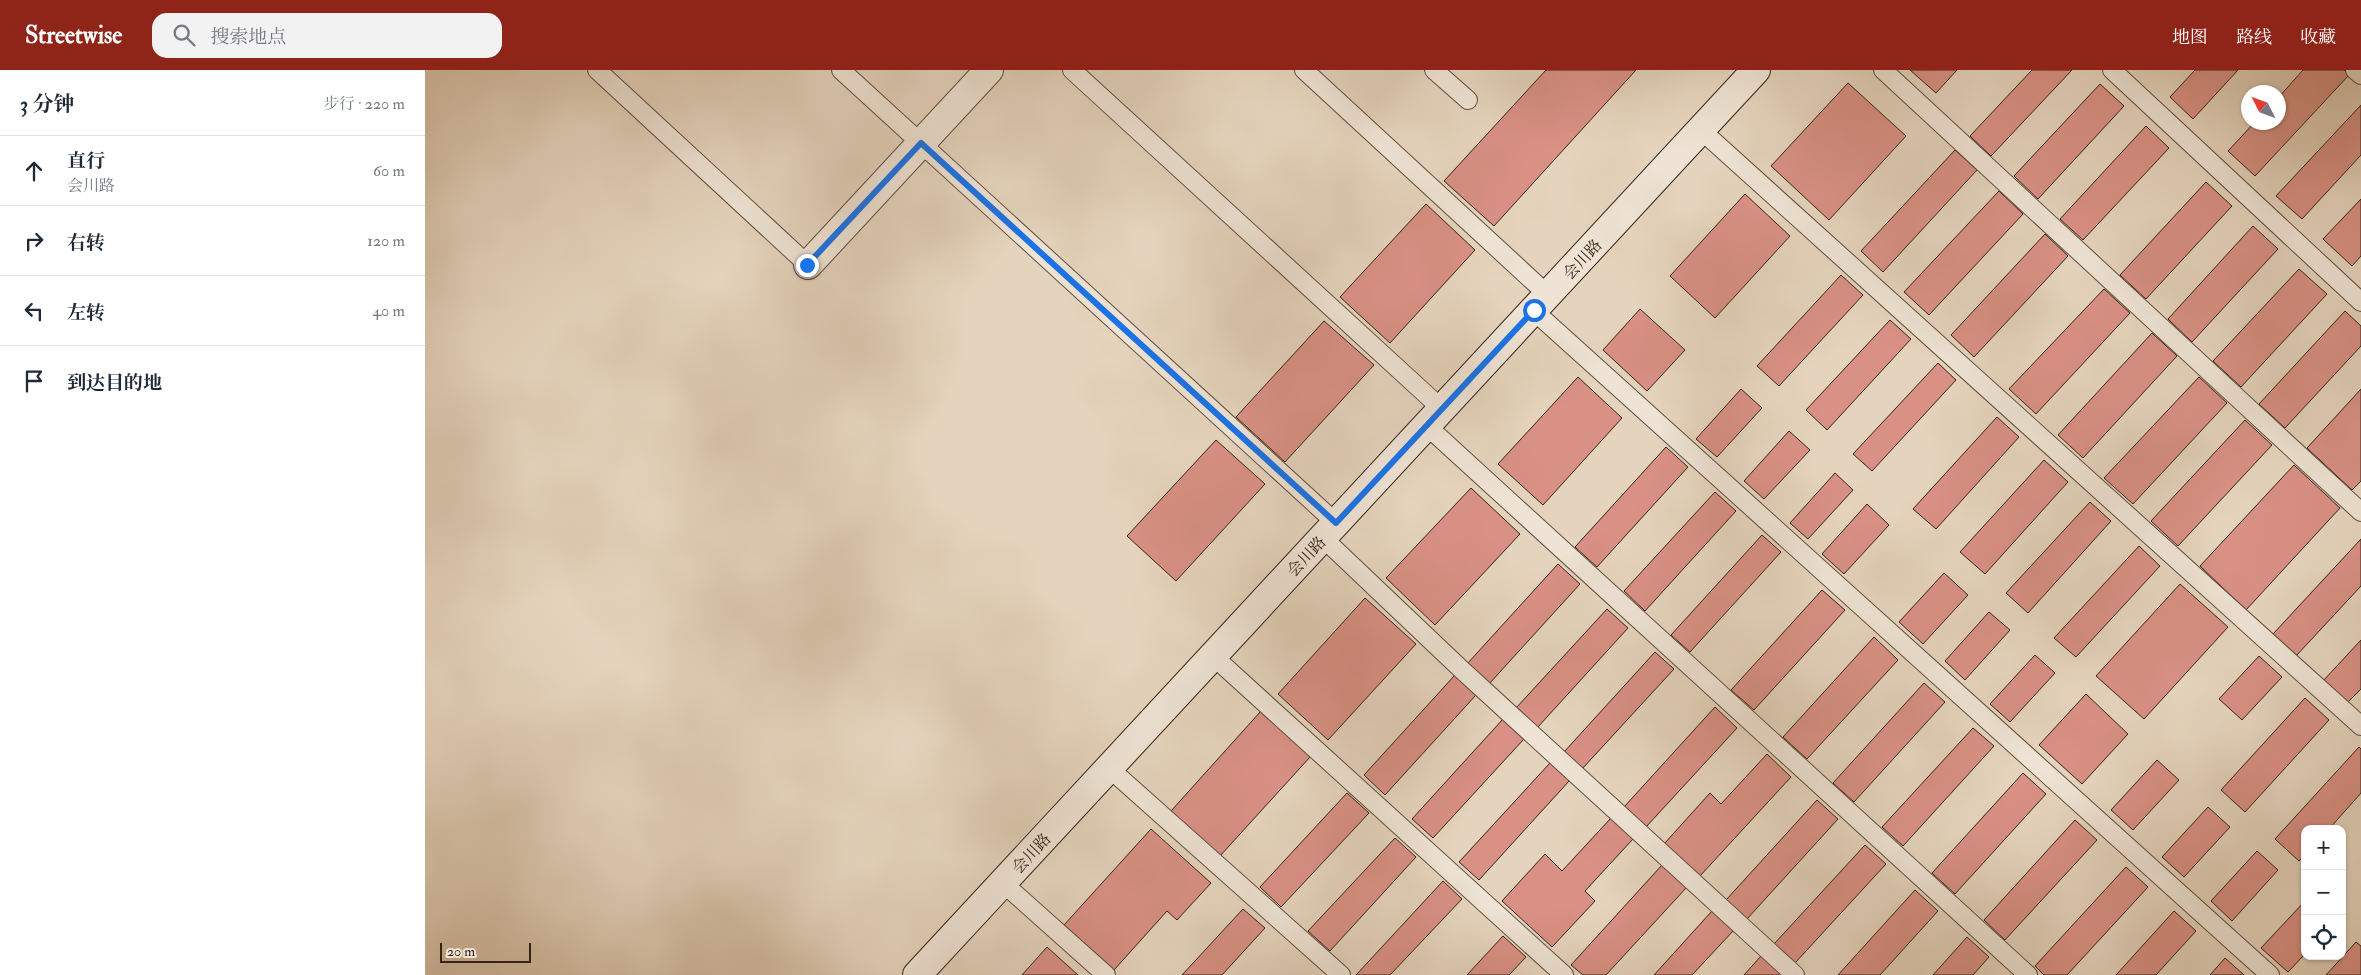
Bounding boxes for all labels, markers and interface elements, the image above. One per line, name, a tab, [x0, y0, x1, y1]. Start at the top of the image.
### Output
search box	[152, 13, 502, 58]
text: Streetwise	[25, 20, 122, 51]
icon: search	[170, 21, 198, 49]
text: 搜索地点	[210, 25, 286, 49]
text: 地图	[2172, 26, 2208, 49]
text: 路线	[2236, 26, 2272, 49]
text: 收藏	[2300, 26, 2336, 49]
north arrow	[2241, 85, 2286, 130]
text: 3 分钟	[20, 91, 74, 118]
text: 步行 · 220 m	[323, 94, 405, 114]
text: 直行	[67, 149, 105, 173]
icon: ahead	[20, 157, 48, 185]
text: 60 m	[373, 161, 405, 181]
text: 会川路	[67, 176, 115, 196]
icon: right	[20, 227, 48, 255]
text: 右转	[67, 231, 105, 255]
text: 120 m	[367, 231, 405, 251]
street label: 会川路	[1559, 235, 1606, 284]
route end	[796, 254, 819, 277]
icon: left	[20, 297, 48, 325]
route start	[1523, 299, 1546, 322]
text: 左转	[67, 301, 105, 325]
text: 40 m	[372, 301, 405, 321]
icon: arrive	[20, 367, 48, 395]
text: 到达目的地	[67, 371, 162, 395]
street label: 会川路	[1283, 532, 1330, 581]
map controls	[2301, 825, 2346, 960]
button: +	[2301, 825, 2346, 870]
street label: 会川路	[1008, 829, 1055, 878]
button: −	[2301, 870, 2346, 915]
button: locate	[2301, 915, 2346, 960]
scale bar	[440, 940, 531, 963]
text: 20 m	[447, 943, 475, 960]

